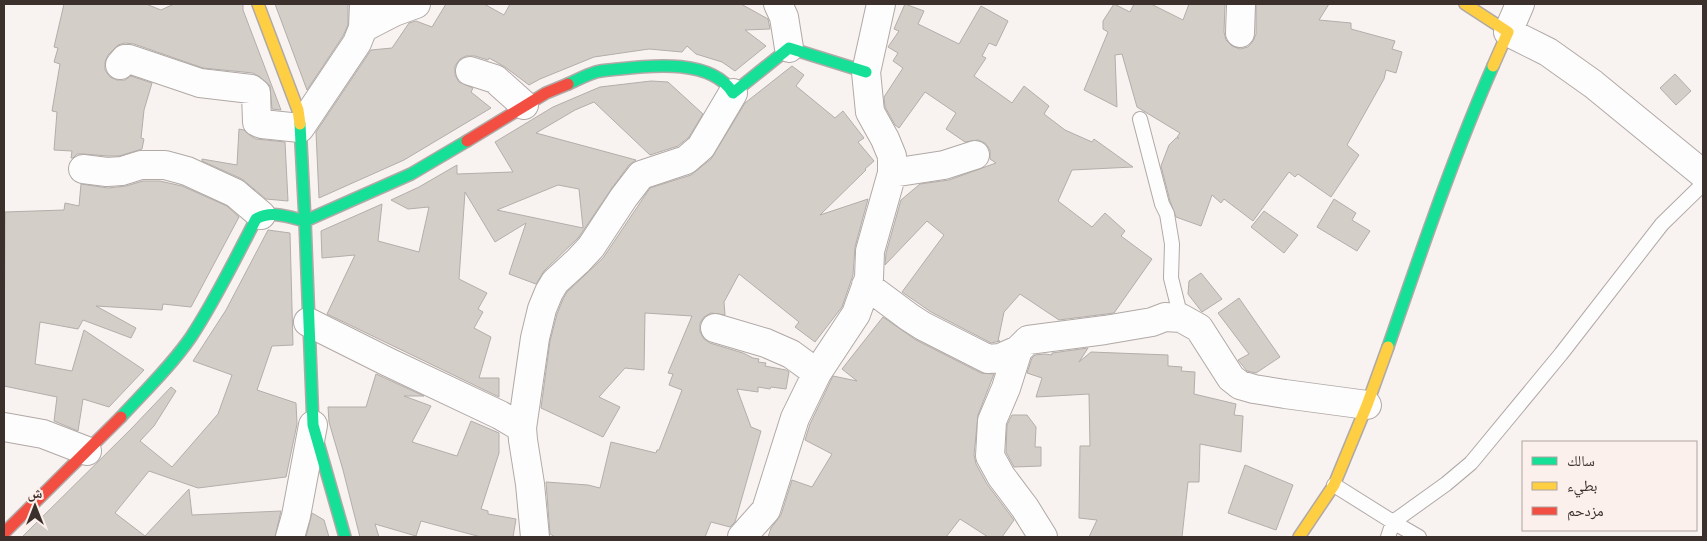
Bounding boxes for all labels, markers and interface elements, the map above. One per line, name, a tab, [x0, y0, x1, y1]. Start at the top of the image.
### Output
legend	[1522, 441, 1697, 531]
text: سالك	[1567, 451, 1595, 470]
text: بطيء	[1567, 476, 1597, 498]
north arrow	[10, 481, 60, 531]
text: ش	[28, 484, 43, 502]
text: مزدحم	[1567, 501, 1604, 521]

